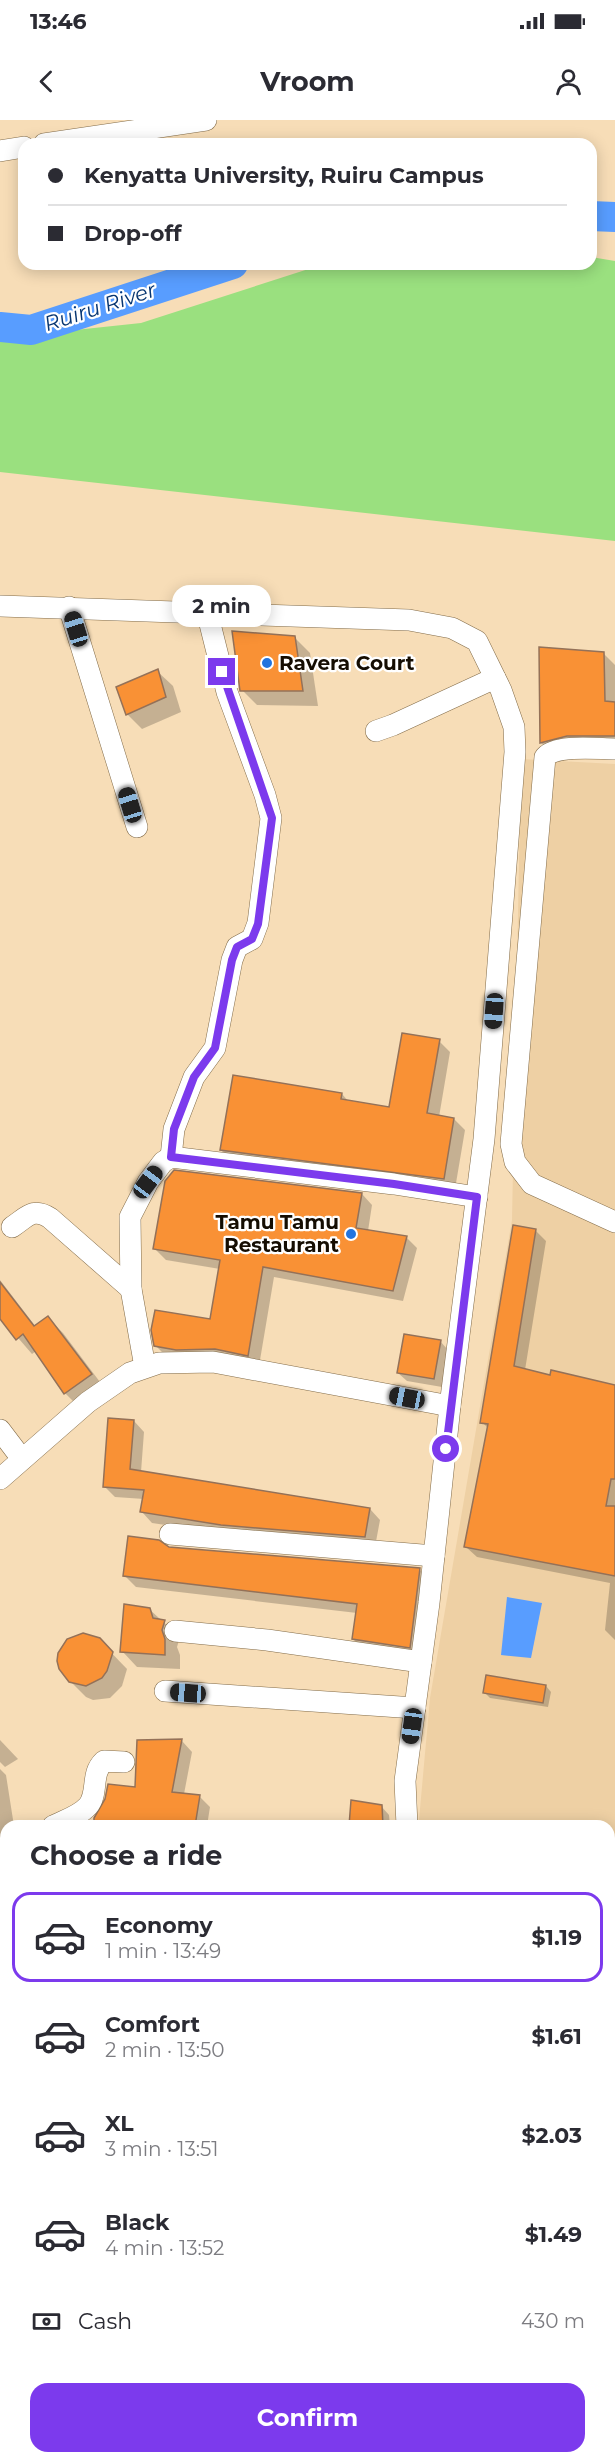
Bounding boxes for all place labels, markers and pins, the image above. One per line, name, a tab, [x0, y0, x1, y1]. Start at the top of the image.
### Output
place label: Ravera Court	[279, 651, 415, 675]
marker: Ravera Court	[260, 656, 274, 670]
place label: Tamu Tamu Restaurant	[216, 1210, 339, 1257]
marker: Tamu Tamu Restaurant	[344, 1227, 358, 1241]

